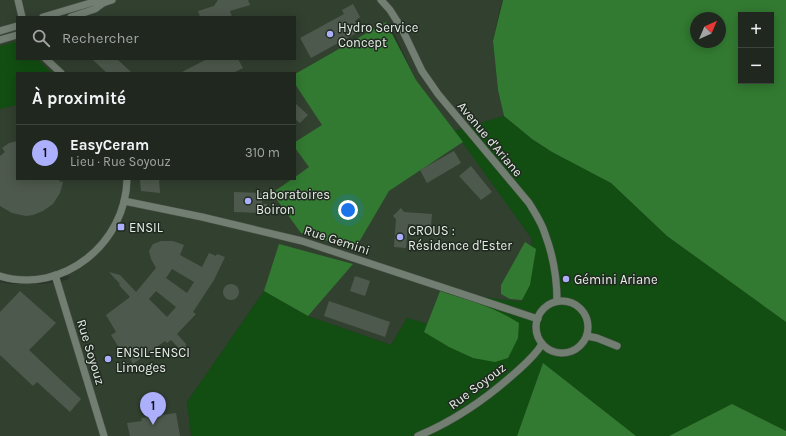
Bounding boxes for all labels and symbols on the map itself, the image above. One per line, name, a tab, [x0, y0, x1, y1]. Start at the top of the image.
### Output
north arrow	[690, 12, 726, 48]
place label: Hydro Service Concept	[338, 20, 419, 50]
marker: Hydro Service Concept	[325, 29, 335, 39]
street label: Avenue d'Ariane	[454, 99, 526, 180]
place label: Laboratoires Boiron	[256, 187, 330, 217]
marker: Laboratoires Boiron	[243, 196, 253, 206]
your location	[338, 200, 358, 220]
place label: ENSIL	[129, 220, 163, 235]
marker: ENSIL	[116, 222, 126, 232]
street label: Rue Gemini	[302, 222, 372, 258]
place label: CROUS : Résidence d'Ester	[408, 223, 512, 253]
marker: CROUS : Résidence d'Ester	[395, 232, 405, 242]
place label: Gémini Ariane	[574, 272, 658, 287]
marker: Gémini Ariane	[561, 274, 571, 284]
street label: Rue Soyouz	[74, 317, 108, 387]
place label: ENSIL-ENSCI Limoges	[116, 345, 190, 375]
marker: ENSIL-ENSCI Limoges	[103, 354, 113, 364]
street label: Rue Soyouz	[445, 360, 509, 412]
pin: 1	[140, 392, 166, 425]

